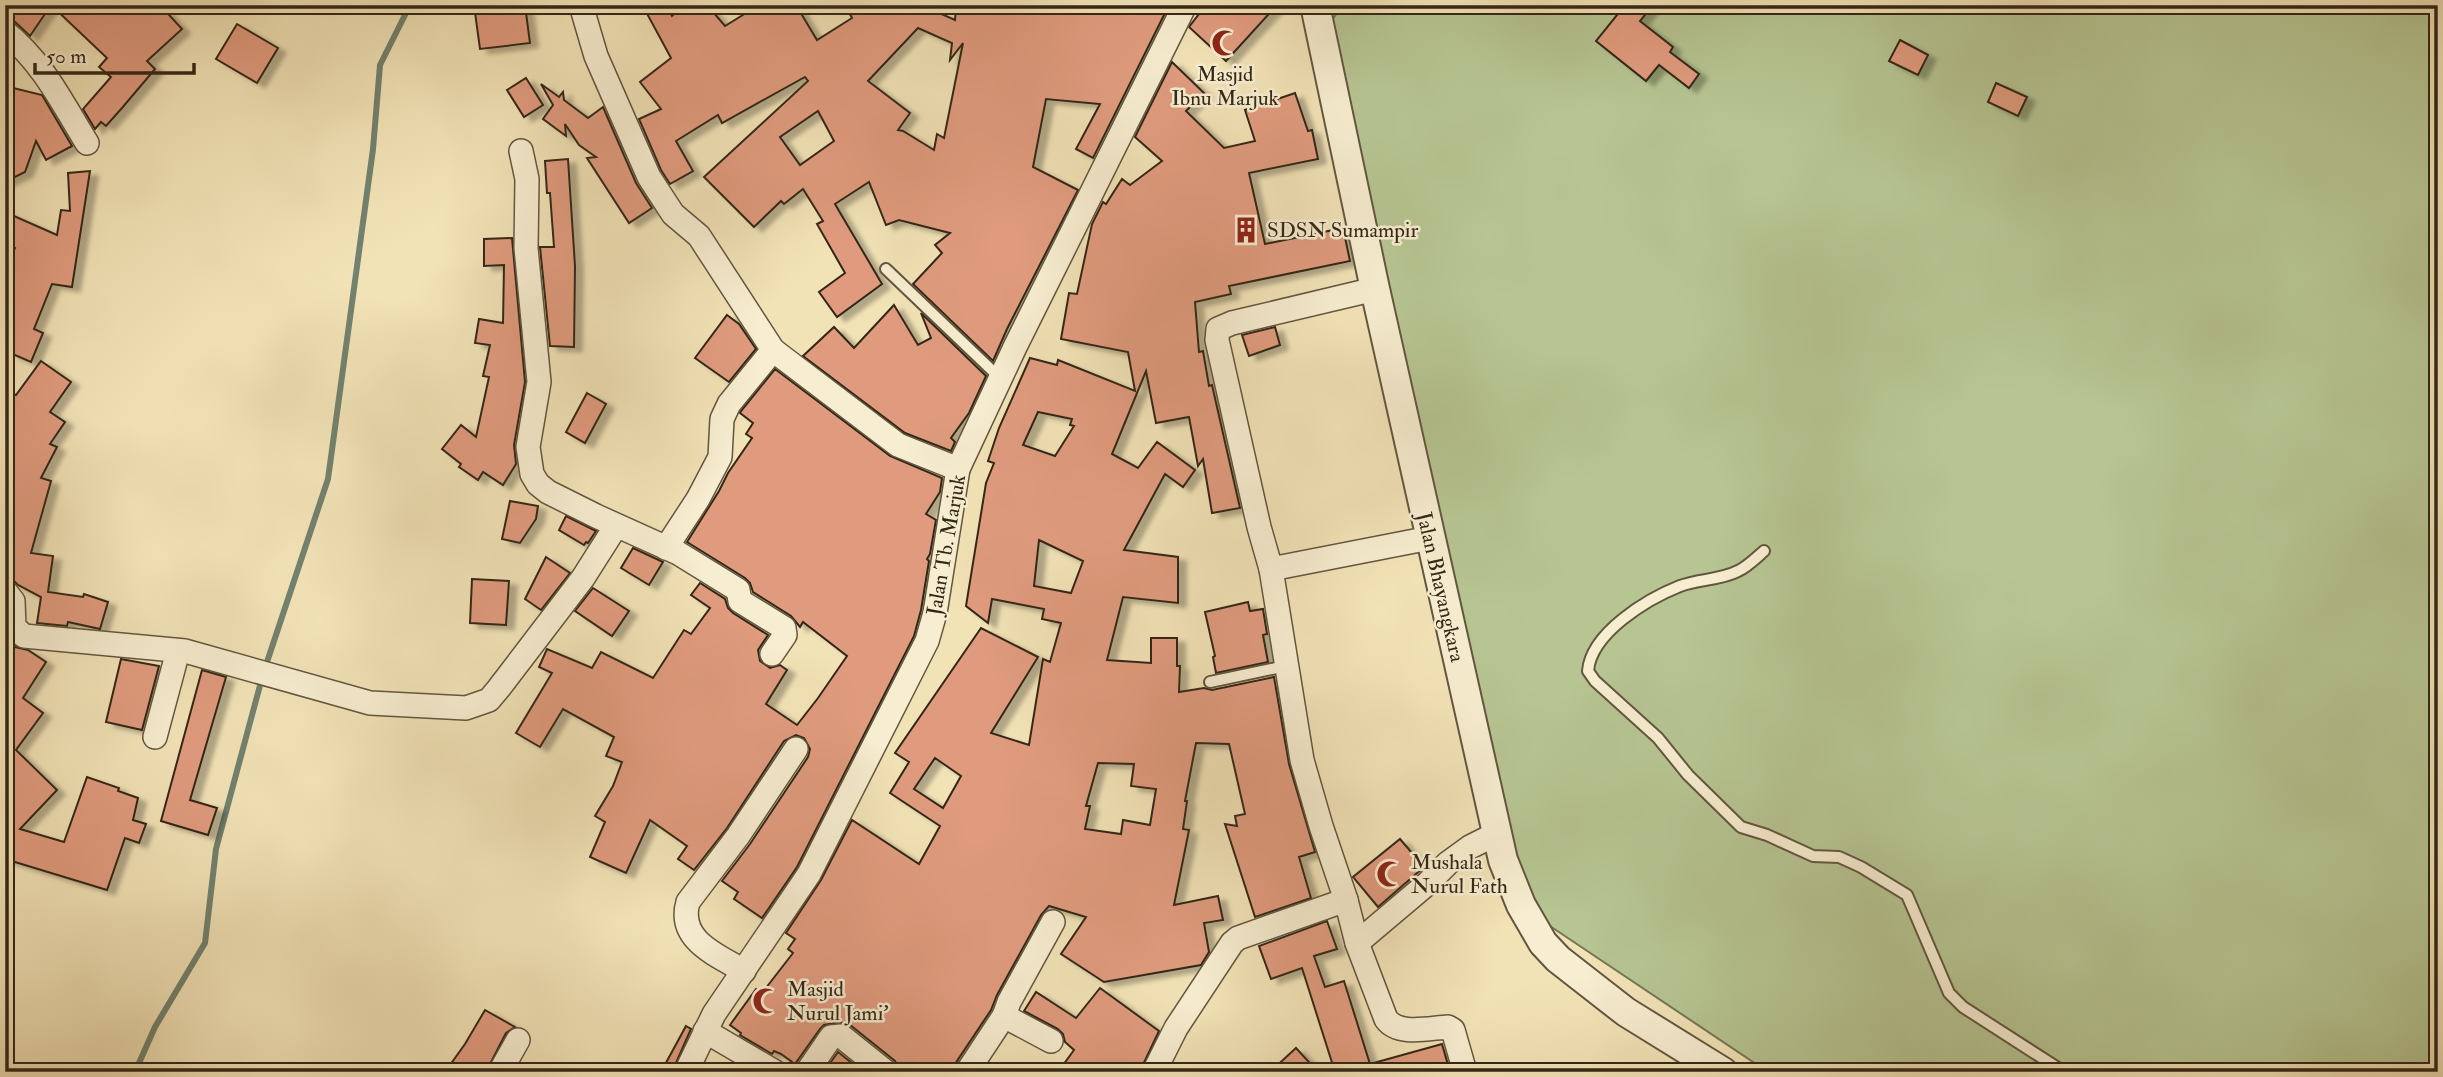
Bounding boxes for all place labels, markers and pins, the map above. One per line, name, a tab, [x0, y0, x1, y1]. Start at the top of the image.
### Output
mosque icon: Masjid Ibnu Marjuk	[1210, 28, 1240, 58]
place label: Masjid Ibnu Marjuk	[1171, 61, 1279, 112]
building icon: SDSN Sumampir	[1231, 215, 1261, 245]
place label: SDSN Sumampir	[1267, 217, 1418, 244]
place label: Mushala Nurul Fath	[1411, 849, 1508, 900]
mosque icon: Mushala Nurul Fath	[1375, 859, 1405, 889]
place label: Masjid Nurul Jami'	[787, 976, 889, 1027]
mosque icon: Masjid Nurul Jami'	[751, 986, 781, 1016]

